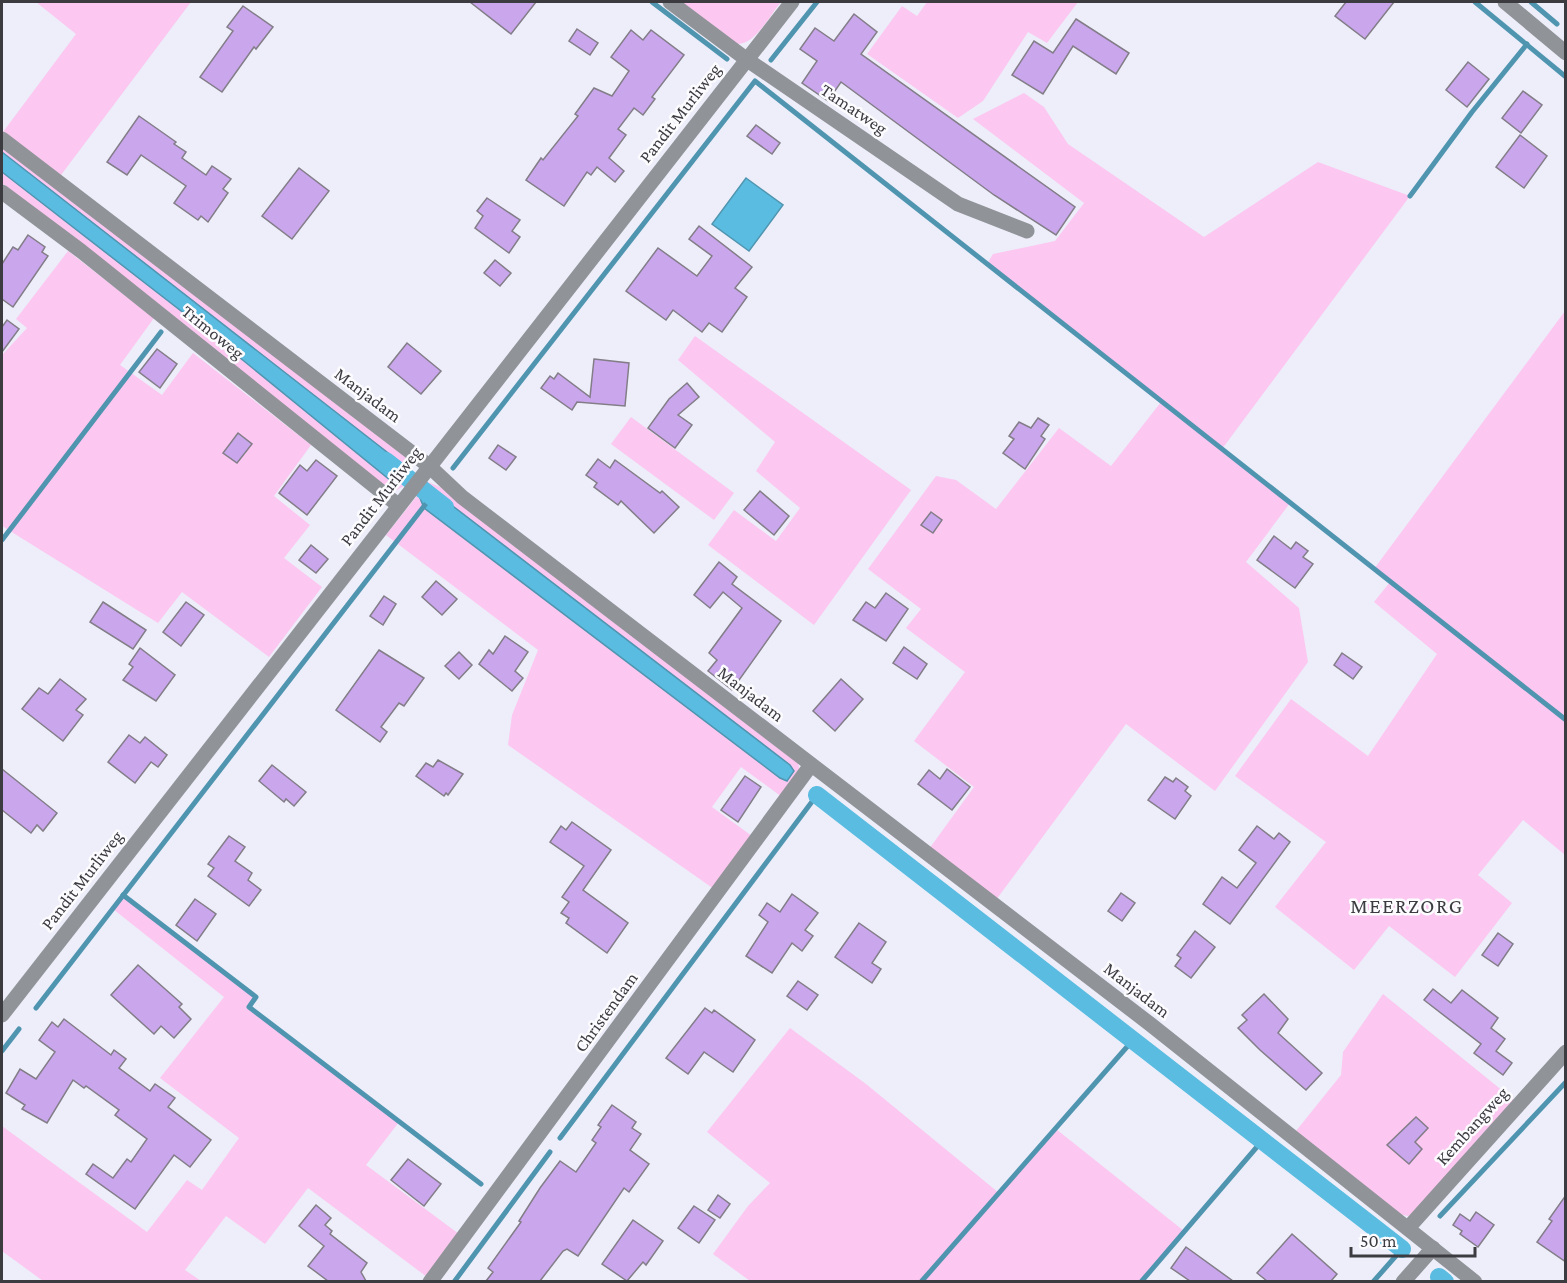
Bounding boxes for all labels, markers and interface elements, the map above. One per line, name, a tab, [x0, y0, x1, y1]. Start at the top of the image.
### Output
street label: Pandit Murliweg	[635, 59, 725, 167]
street label: Tamatweg	[817, 80, 891, 139]
street label: Trimoweg	[178, 301, 248, 363]
street label: Manjadam	[330, 364, 406, 428]
street label: Pandit Murliweg	[336, 442, 426, 550]
street label: Manjadam	[713, 662, 788, 727]
street label: Pandit Murliweg	[37, 826, 127, 934]
district label: MEERZORG	[1350, 894, 1464, 918]
street label: Manjadam	[1099, 958, 1174, 1023]
street label: Christendam	[570, 968, 642, 1056]
street label: Kembangweg	[1432, 1083, 1512, 1169]
scale bar	[1351, 1220, 1476, 1258]
text: 50 m	[1360, 1231, 1397, 1251]

